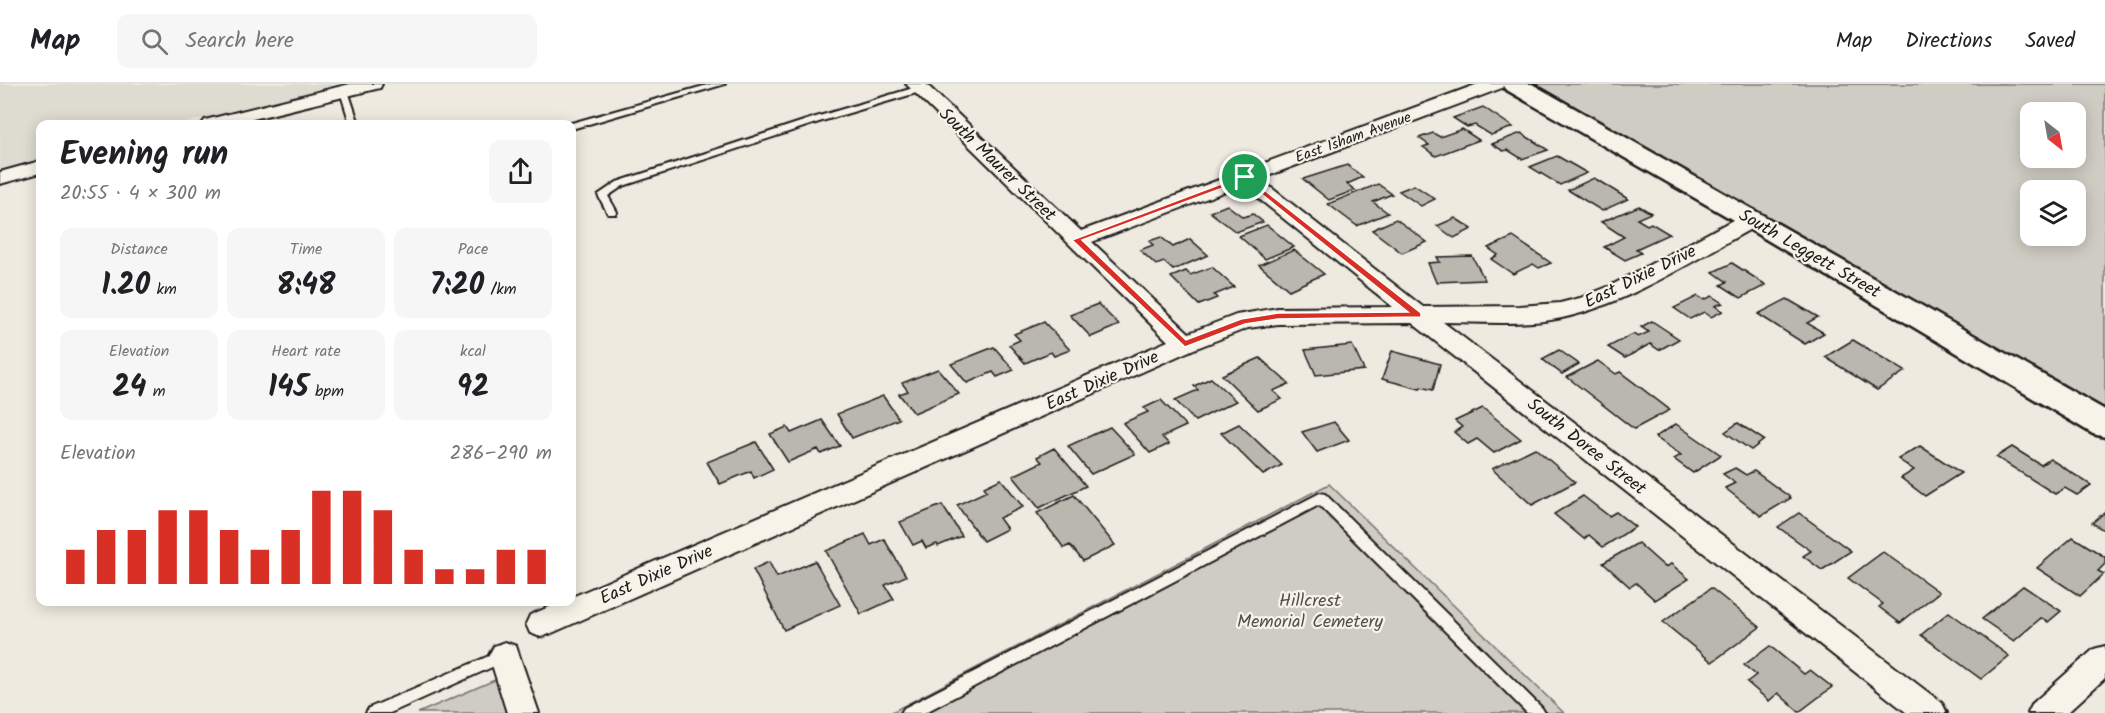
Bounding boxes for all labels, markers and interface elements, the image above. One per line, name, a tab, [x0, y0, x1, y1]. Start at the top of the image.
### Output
search box	[117, 14, 537, 68]
text: Map	[30, 19, 81, 64]
text: Search here	[186, 24, 294, 59]
icon: search	[138, 25, 171, 58]
text: Map	[1836, 25, 1872, 58]
text: Directions	[1905, 25, 1992, 58]
text: Saved	[2025, 25, 2075, 58]
street label: South Maurer Street	[931, 101, 1063, 230]
north arrow	[2020, 102, 2086, 168]
map controls	[2020, 102, 2086, 246]
street label: East Isham Avenue	[1292, 106, 1415, 170]
text: Evening run	[60, 129, 228, 182]
button: share	[489, 140, 552, 203]
pin	[1219, 151, 1270, 202]
icon: arrive	[1228, 160, 1261, 193]
text: 20:55 · 4 × 300 m	[60, 178, 221, 210]
button: layers	[2020, 180, 2086, 246]
street label: South Leggett Street	[1733, 202, 1887, 307]
text: Distance	[110, 237, 168, 262]
text: Time	[290, 237, 322, 262]
text: Pace	[458, 237, 488, 262]
street label: East Dixie Drive	[1580, 238, 1702, 317]
text: 1.20	[101, 262, 150, 310]
text: 8:48	[276, 262, 336, 310]
text: 7:20	[430, 262, 484, 310]
text: km	[150, 277, 177, 302]
text: /km	[484, 277, 516, 302]
text: Elevation	[109, 339, 169, 364]
text: Heart rate	[271, 339, 341, 364]
text: kcal	[460, 339, 486, 364]
street label: East Dixie Drive	[1041, 343, 1164, 419]
text: 24	[113, 364, 146, 412]
text: 145	[268, 364, 309, 412]
text: 92	[457, 364, 489, 412]
text: m	[146, 379, 166, 404]
text: bpm	[309, 379, 344, 404]
street label: South Doree Street	[1520, 391, 1653, 504]
text: Elevation	[60, 438, 136, 470]
text: 286–290 m	[450, 438, 552, 470]
street label: East Dixie Drive	[595, 537, 718, 613]
park label: Hillcrest Memorial Cemetery	[1237, 587, 1383, 637]

